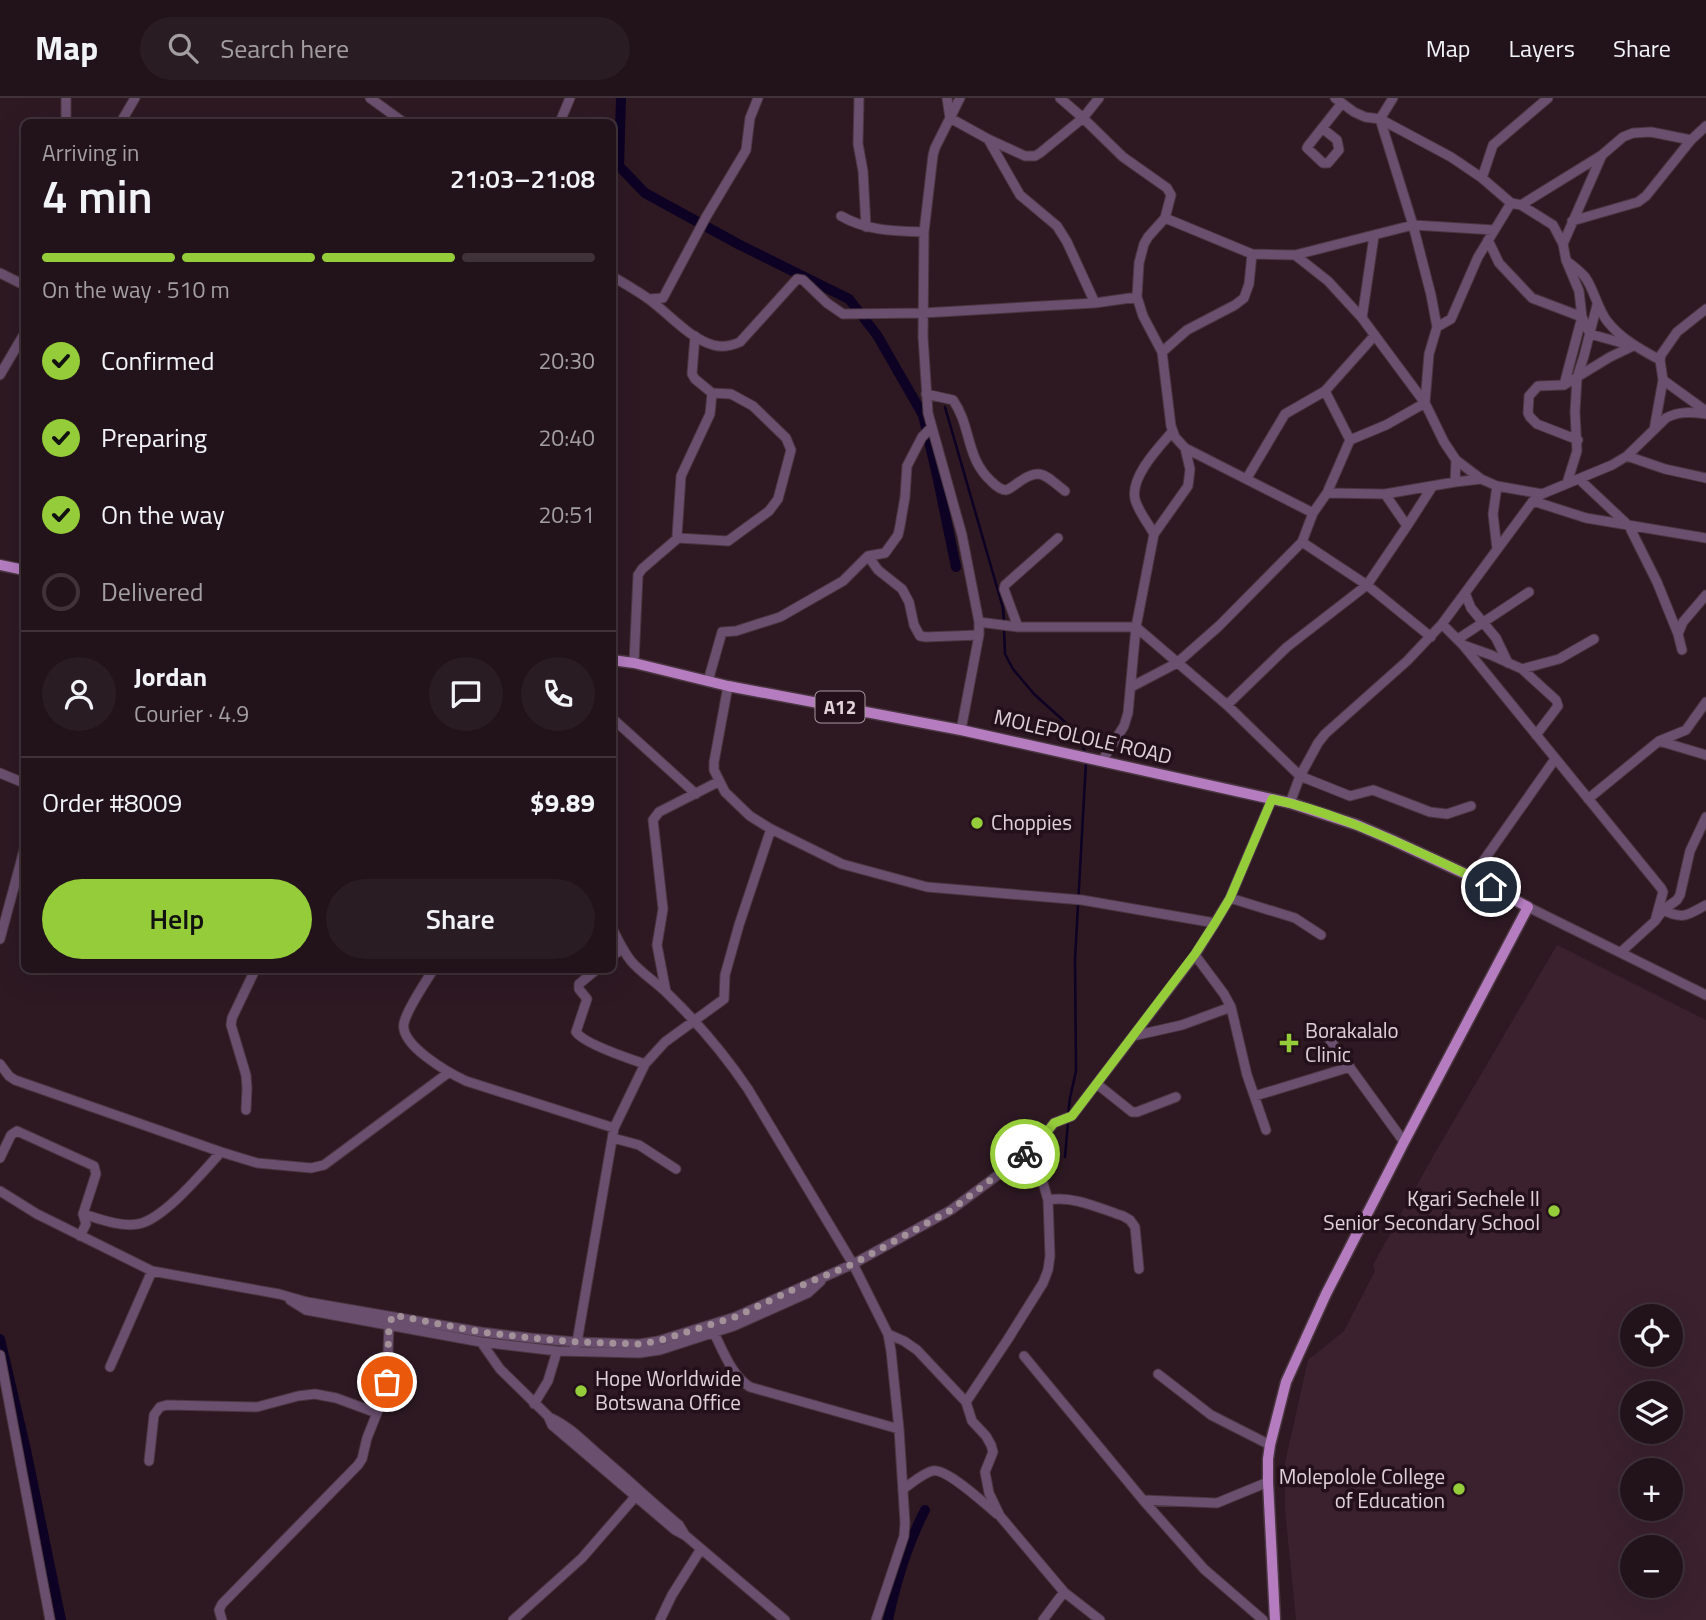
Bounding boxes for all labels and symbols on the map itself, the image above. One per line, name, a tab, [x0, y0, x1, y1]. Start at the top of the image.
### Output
road number: A12	[816, 692, 864, 722]
street label: MOLEPOLOLE ROAD	[991, 700, 1175, 772]
place label: Choppies	[991, 806, 1072, 838]
marker: Choppies	[969, 815, 985, 831]
pin	[1461, 857, 1521, 917]
place label: Borakalalo Clinic	[1305, 1014, 1399, 1070]
marker: Borakalalo Clinic	[1279, 1033, 1299, 1053]
courier	[990, 1119, 1060, 1189]
place label: Kgari Sechele II Senior Secondary School	[1323, 1182, 1540, 1238]
marker: Kgari Sechele II Senior Secondary School	[1546, 1203, 1562, 1219]
pin	[357, 1352, 417, 1412]
place label: Hope Worldwide Botswana Office	[595, 1362, 741, 1418]
marker: Hope Worldwide Botswana Office	[573, 1383, 589, 1399]
place label: Molepolole College of Education	[1279, 1460, 1445, 1516]
marker: Molepolole College of Education	[1451, 1481, 1467, 1497]

